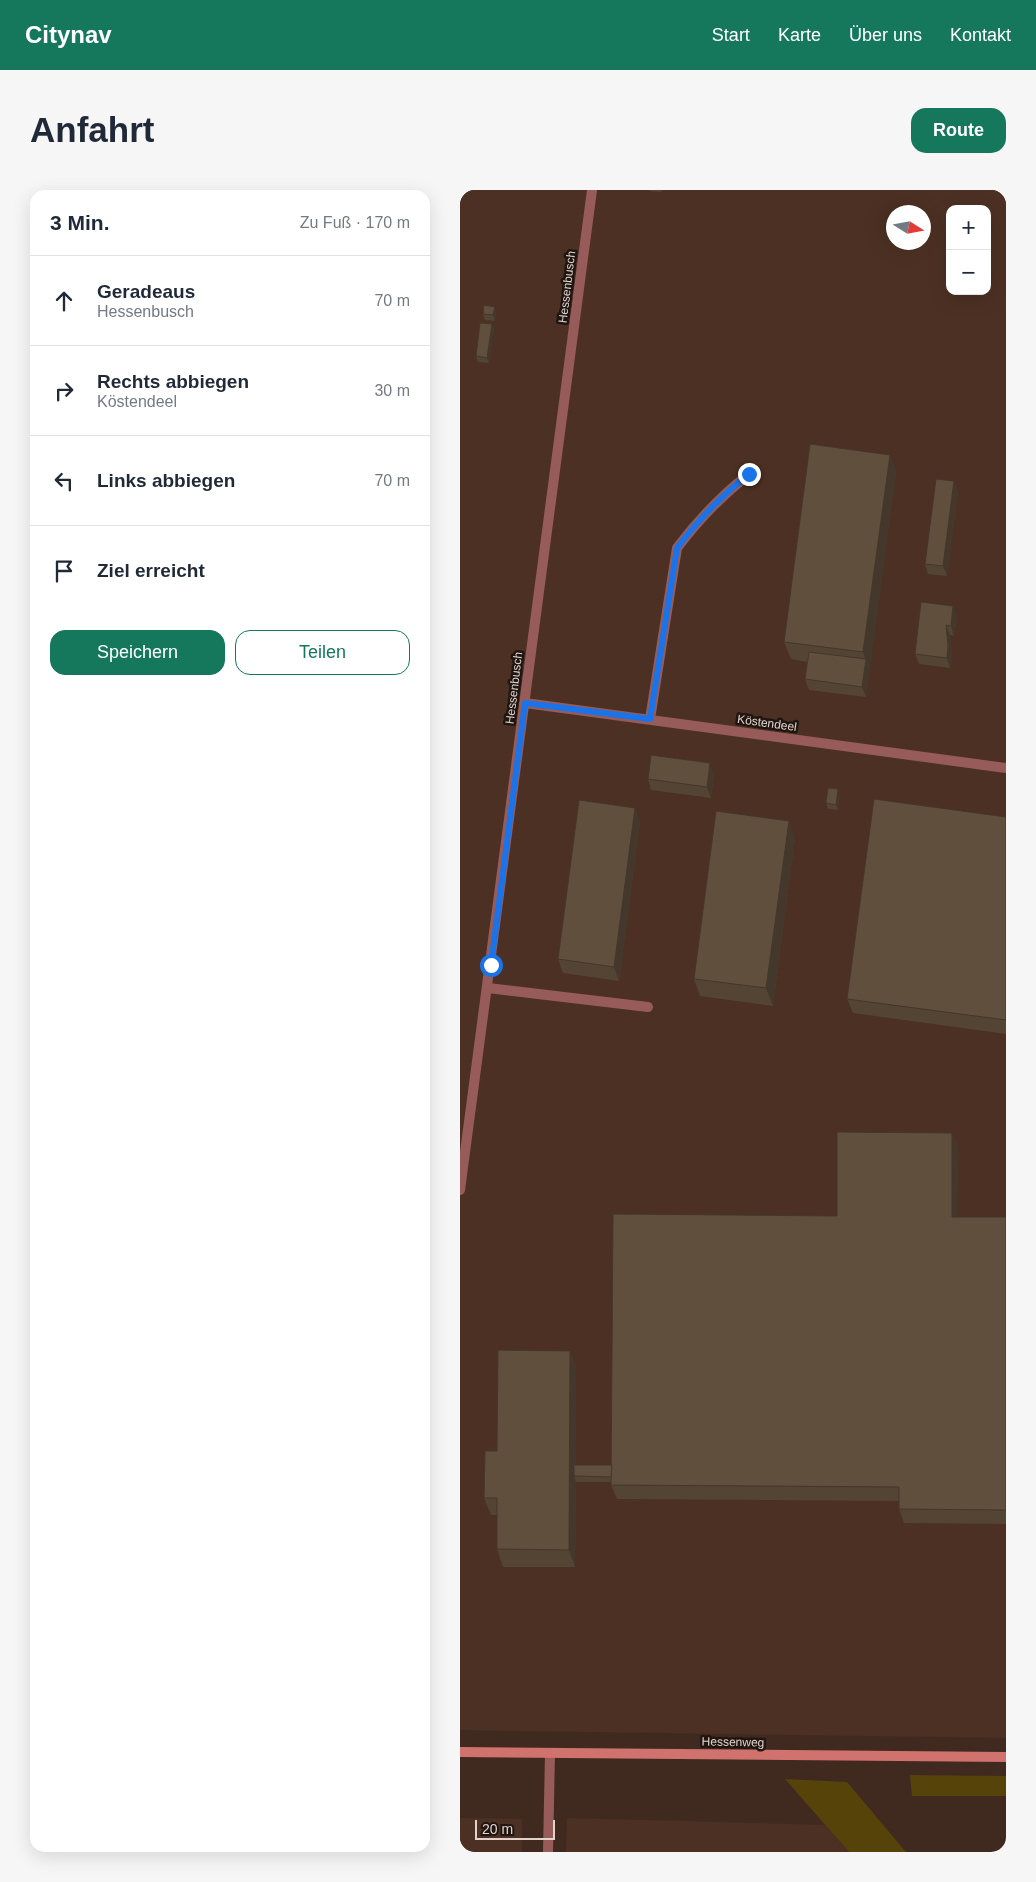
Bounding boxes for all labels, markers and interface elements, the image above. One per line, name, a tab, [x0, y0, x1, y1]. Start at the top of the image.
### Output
text: Citynav	[25, 21, 112, 48]
text: Start	[712, 25, 750, 45]
text: Karte	[778, 25, 821, 45]
text: Über uns	[849, 25, 922, 45]
text: Kontakt	[950, 25, 1011, 45]
button: Route	[911, 108, 1006, 153]
text: Anfahrt	[30, 110, 154, 149]
north arrow	[886, 205, 931, 250]
map controls	[946, 205, 991, 295]
button: +	[946, 205, 991, 250]
text: 3 Min.	[50, 211, 110, 234]
text: Zu Fuß · 170 m	[300, 214, 410, 231]
street label: Hessenbusch	[556, 250, 578, 324]
button: −	[946, 250, 991, 295]
text: Geradeaus	[97, 281, 195, 302]
icon: ahead	[50, 287, 78, 315]
text: 70 m	[374, 292, 410, 309]
text: Hessenbusch	[97, 303, 194, 320]
text: Rechts abbiegen	[97, 371, 249, 392]
icon: right	[50, 377, 78, 405]
text: 30 m	[374, 382, 410, 399]
text: Köstendeel	[97, 393, 177, 410]
route end	[738, 463, 761, 486]
icon: left	[50, 467, 78, 495]
text: Links abbiegen	[97, 470, 235, 491]
text: 70 m	[374, 472, 410, 489]
icon: arrive	[50, 557, 78, 585]
text: Ziel erreicht	[97, 560, 205, 581]
button: Speichern	[50, 630, 225, 675]
button: Teilen	[235, 630, 410, 675]
street label: Hessenbusch	[503, 651, 525, 725]
street label: Köstendeel	[736, 712, 798, 734]
route start	[480, 954, 503, 977]
street label: Hessenweg	[702, 1734, 764, 1750]
scale bar	[475, 1817, 555, 1840]
text: 20 m	[482, 1821, 513, 1837]

